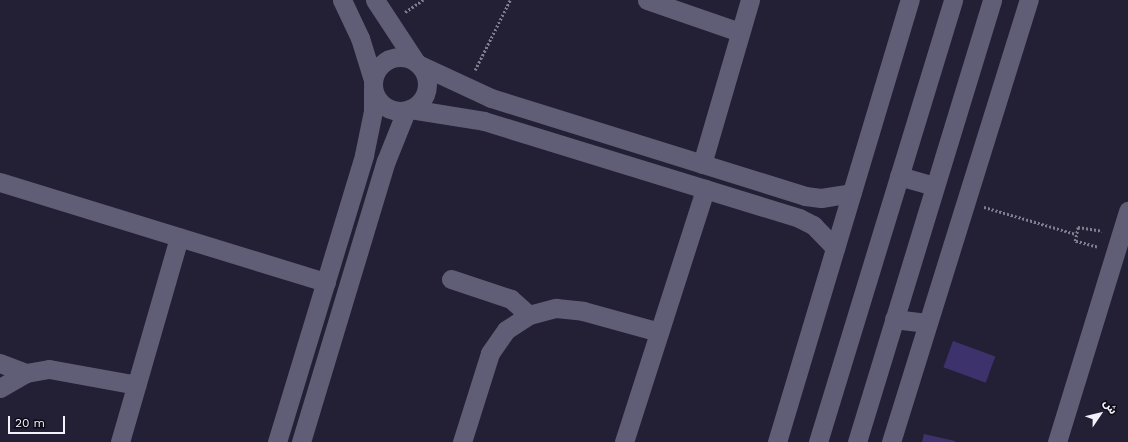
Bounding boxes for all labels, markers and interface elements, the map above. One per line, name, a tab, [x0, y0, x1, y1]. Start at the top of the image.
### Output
north arrow	[1080, 394, 1120, 434]
text: ش	[1101, 397, 1120, 417]
scale bar	[10, 408, 67, 434]
text: 20 m	[15, 416, 45, 430]

